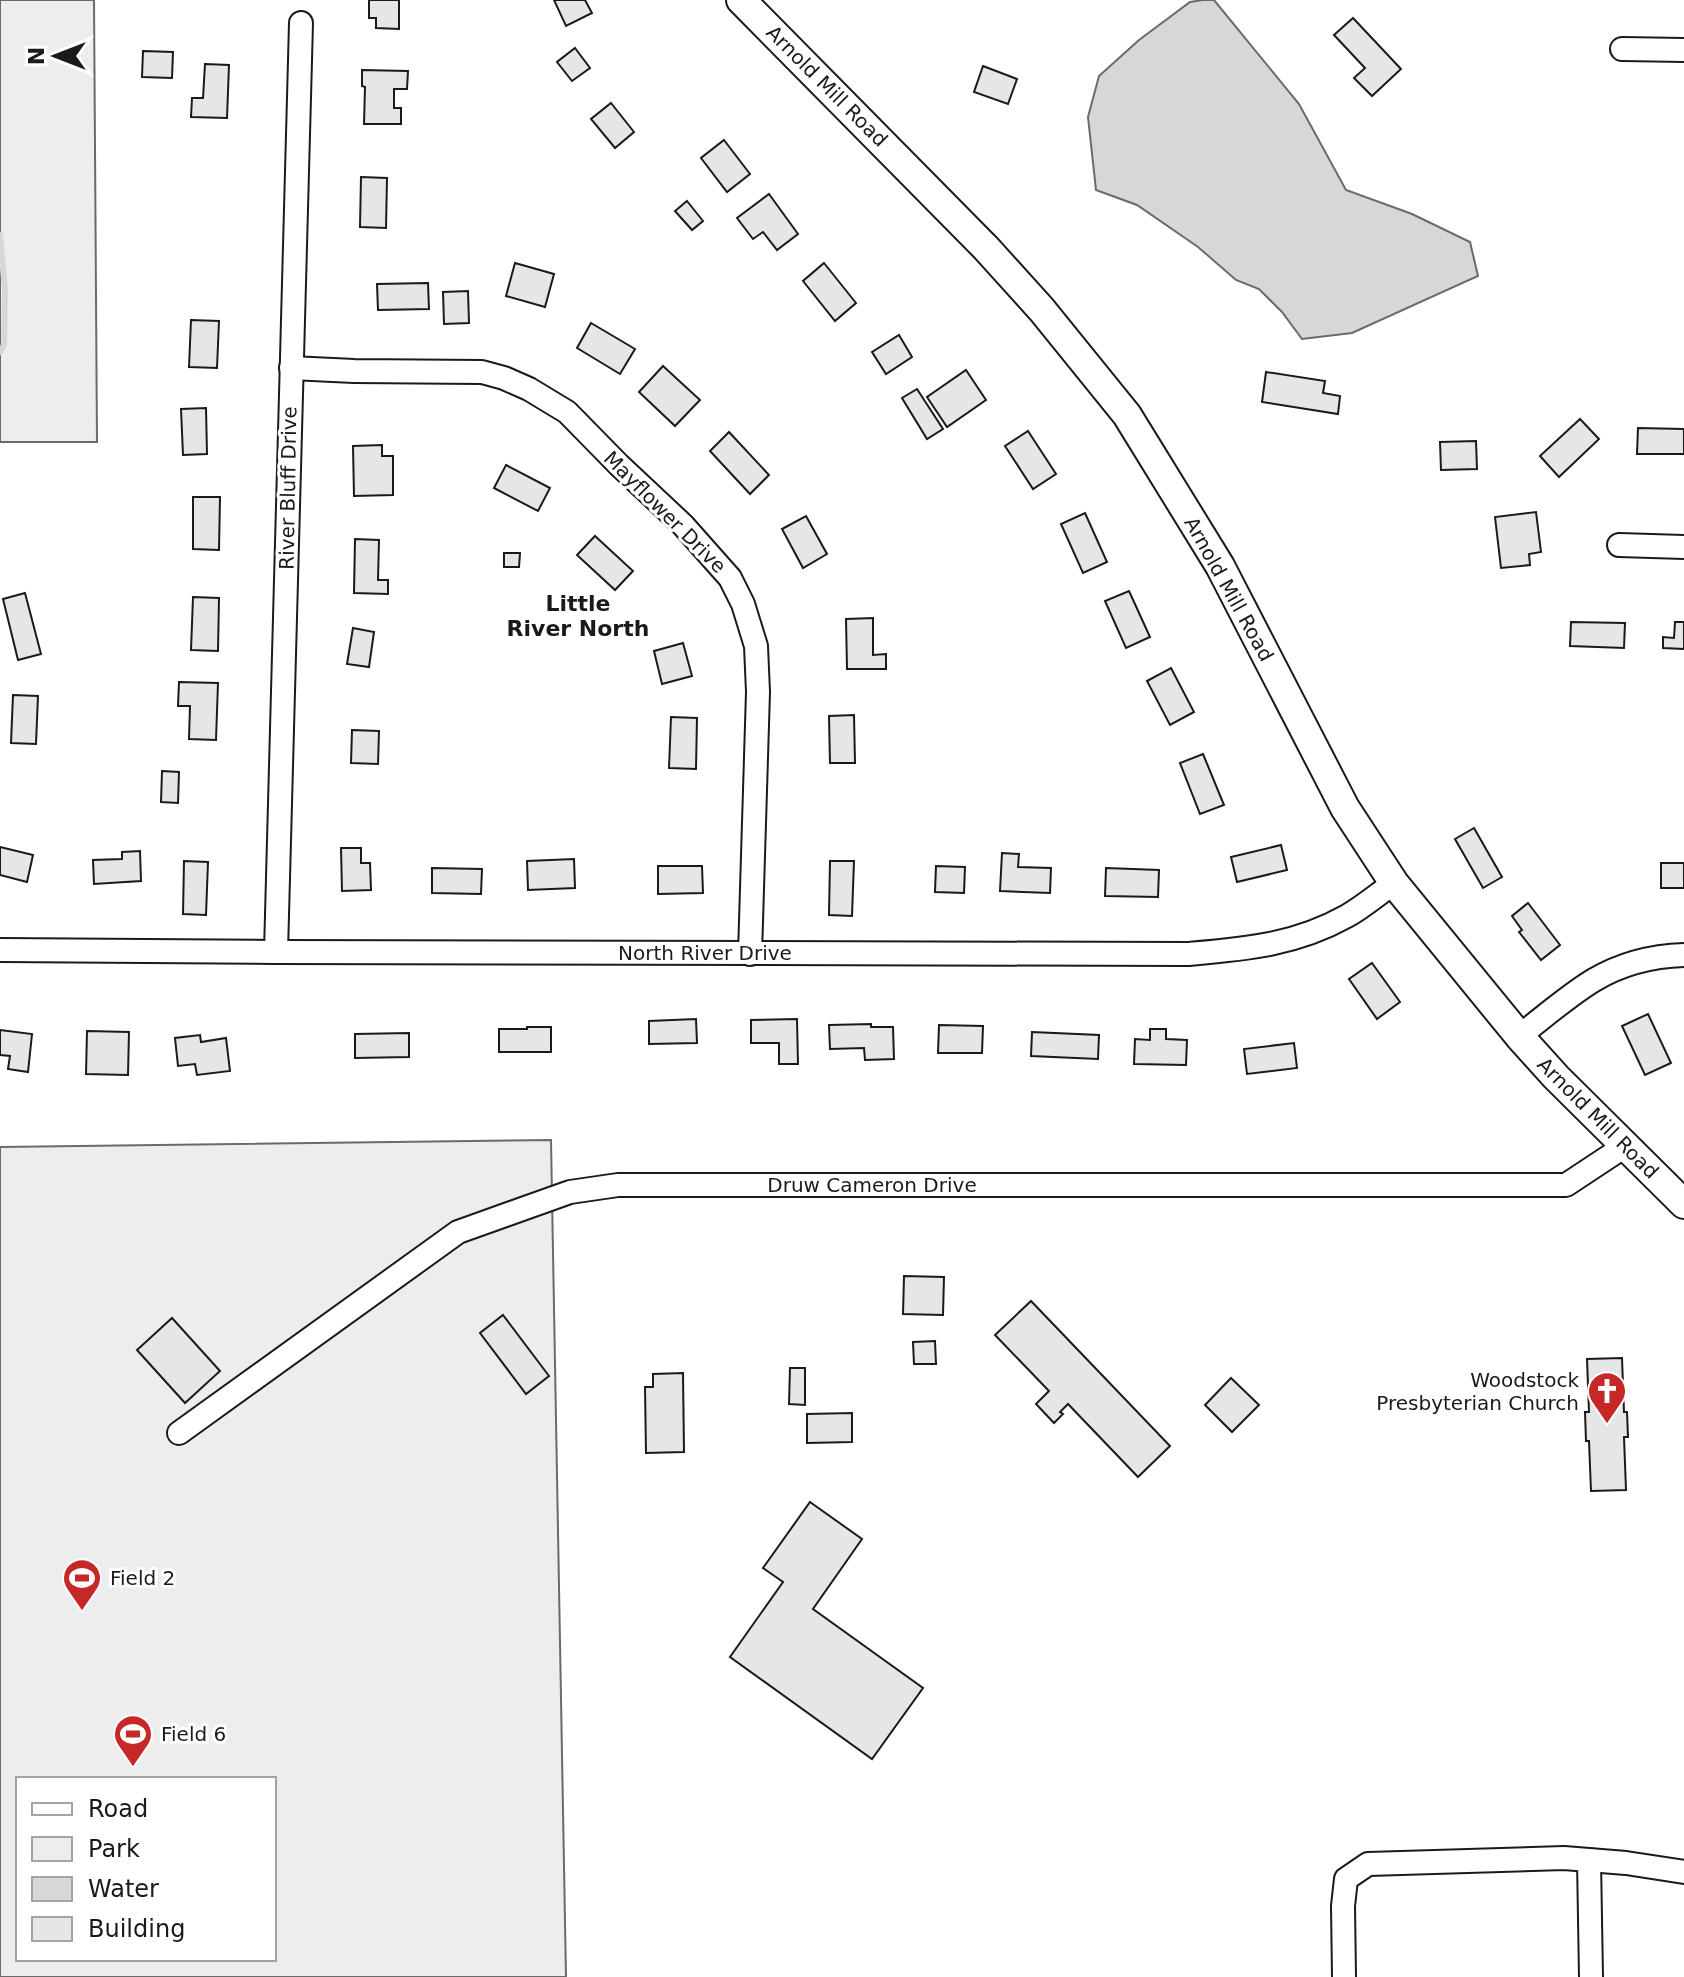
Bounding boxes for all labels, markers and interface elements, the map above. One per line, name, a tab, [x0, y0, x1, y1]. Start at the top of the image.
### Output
north arrow	[16, 16, 96, 96]
street label: Arnold Mill Road	[761, 20, 893, 152]
text: N	[24, 47, 49, 65]
street label: River Bluff Drive	[275, 406, 301, 570]
street label: Mayflower Drive	[599, 446, 731, 578]
street label: Arnold Mill Road	[1179, 513, 1279, 665]
district label: Little River North	[507, 591, 649, 641]
street label: North River Drive	[618, 941, 792, 965]
street label: Arnold Mill Road	[1532, 1052, 1664, 1184]
street label: Druw Cameron Drive	[767, 1173, 977, 1197]
place label: Woodstock Presbyterian Church	[1376, 1368, 1579, 1415]
church icon: Woodstock Presbyterian Church	[1586, 1370, 1628, 1425]
sports icon: Field 2	[61, 1557, 103, 1612]
place label: Field 2	[110, 1566, 175, 1590]
sports icon: Field 6	[112, 1713, 154, 1768]
place label: Field 6	[161, 1722, 226, 1746]
legend	[16, 1777, 276, 1961]
text: Road	[88, 1795, 148, 1823]
text: Park	[88, 1835, 140, 1863]
text: Water	[88, 1875, 159, 1903]
text: Building	[88, 1915, 185, 1943]

